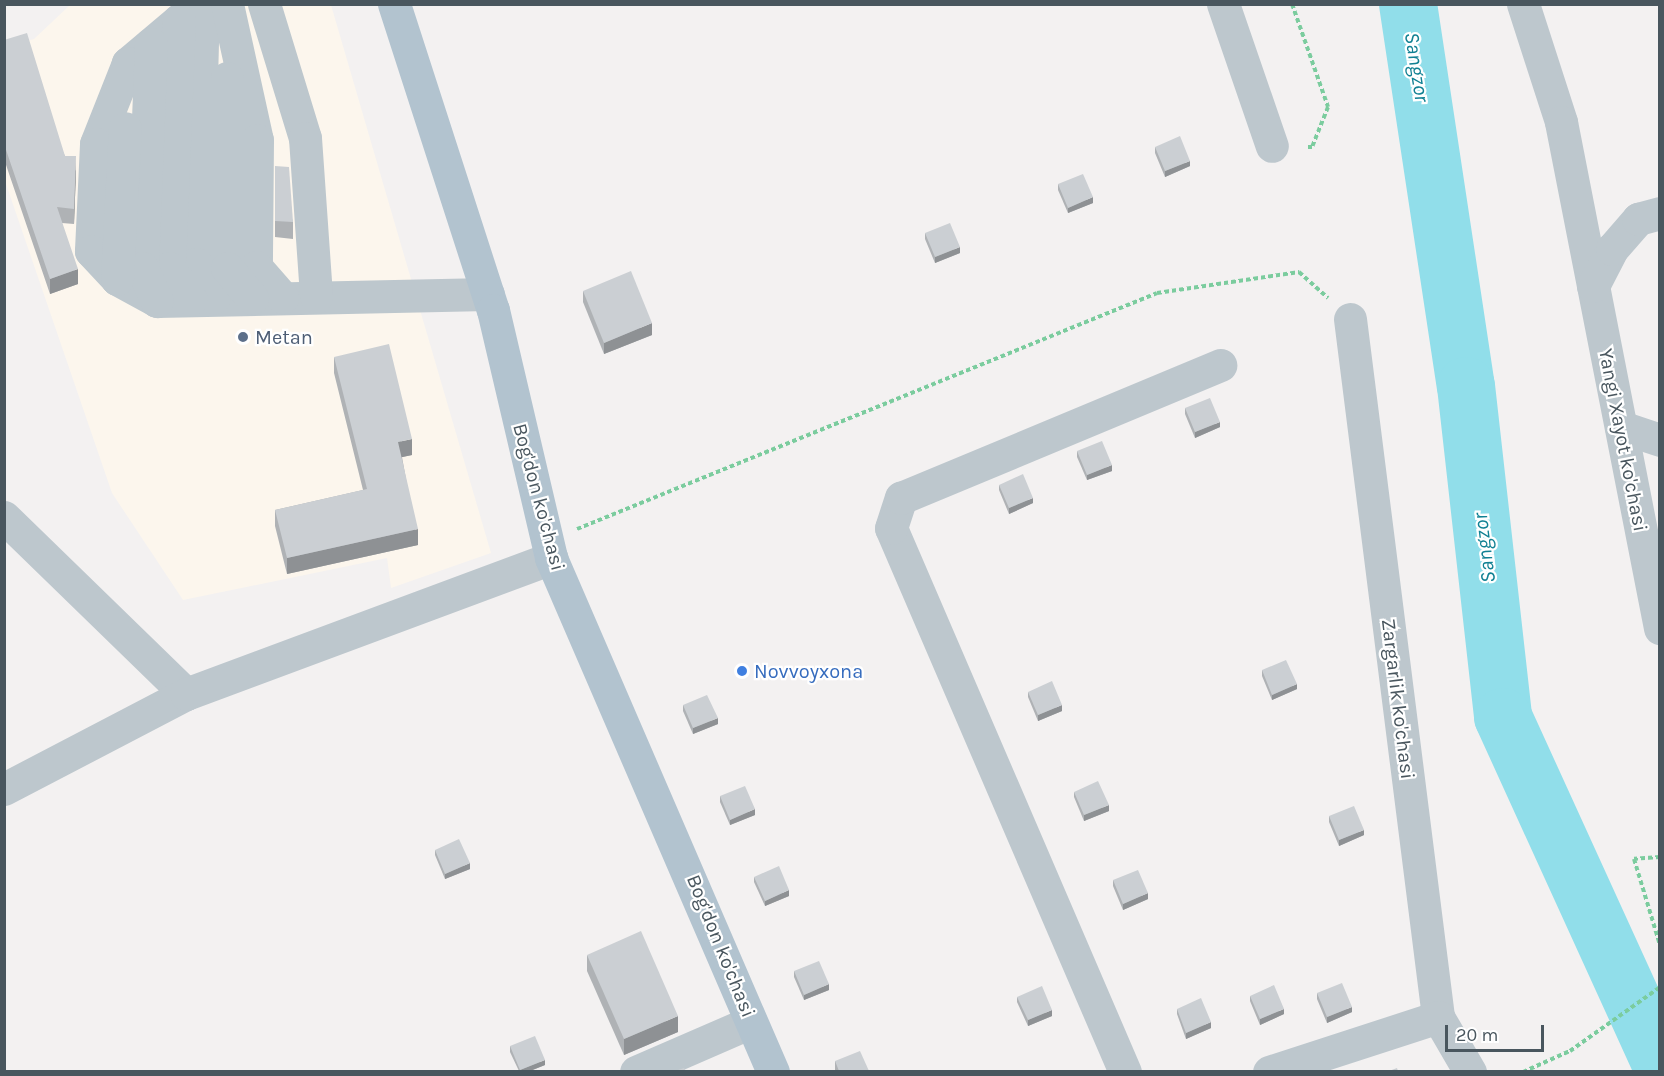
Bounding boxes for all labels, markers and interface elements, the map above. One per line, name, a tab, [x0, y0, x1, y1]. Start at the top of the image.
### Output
water label: Sangzor	[1399, 30, 1435, 104]
place label: Metan	[255, 325, 313, 349]
marker: Metan	[236, 330, 250, 344]
street label: Yangi Xayot ko'chasi	[1593, 346, 1653, 534]
street label: Bog'don ko'chasi	[508, 421, 570, 573]
water label: Sangzor	[1467, 511, 1501, 585]
street label: Zargarlik ko'chasi	[1376, 617, 1420, 781]
place label: Novvoyxona	[754, 659, 863, 683]
marker: Novvoyxona	[735, 664, 749, 678]
street label: Bog'don ko'chasi	[681, 871, 761, 1021]
scale bar	[1448, 1013, 1547, 1051]
text: 20 m	[1456, 1024, 1498, 1046]

